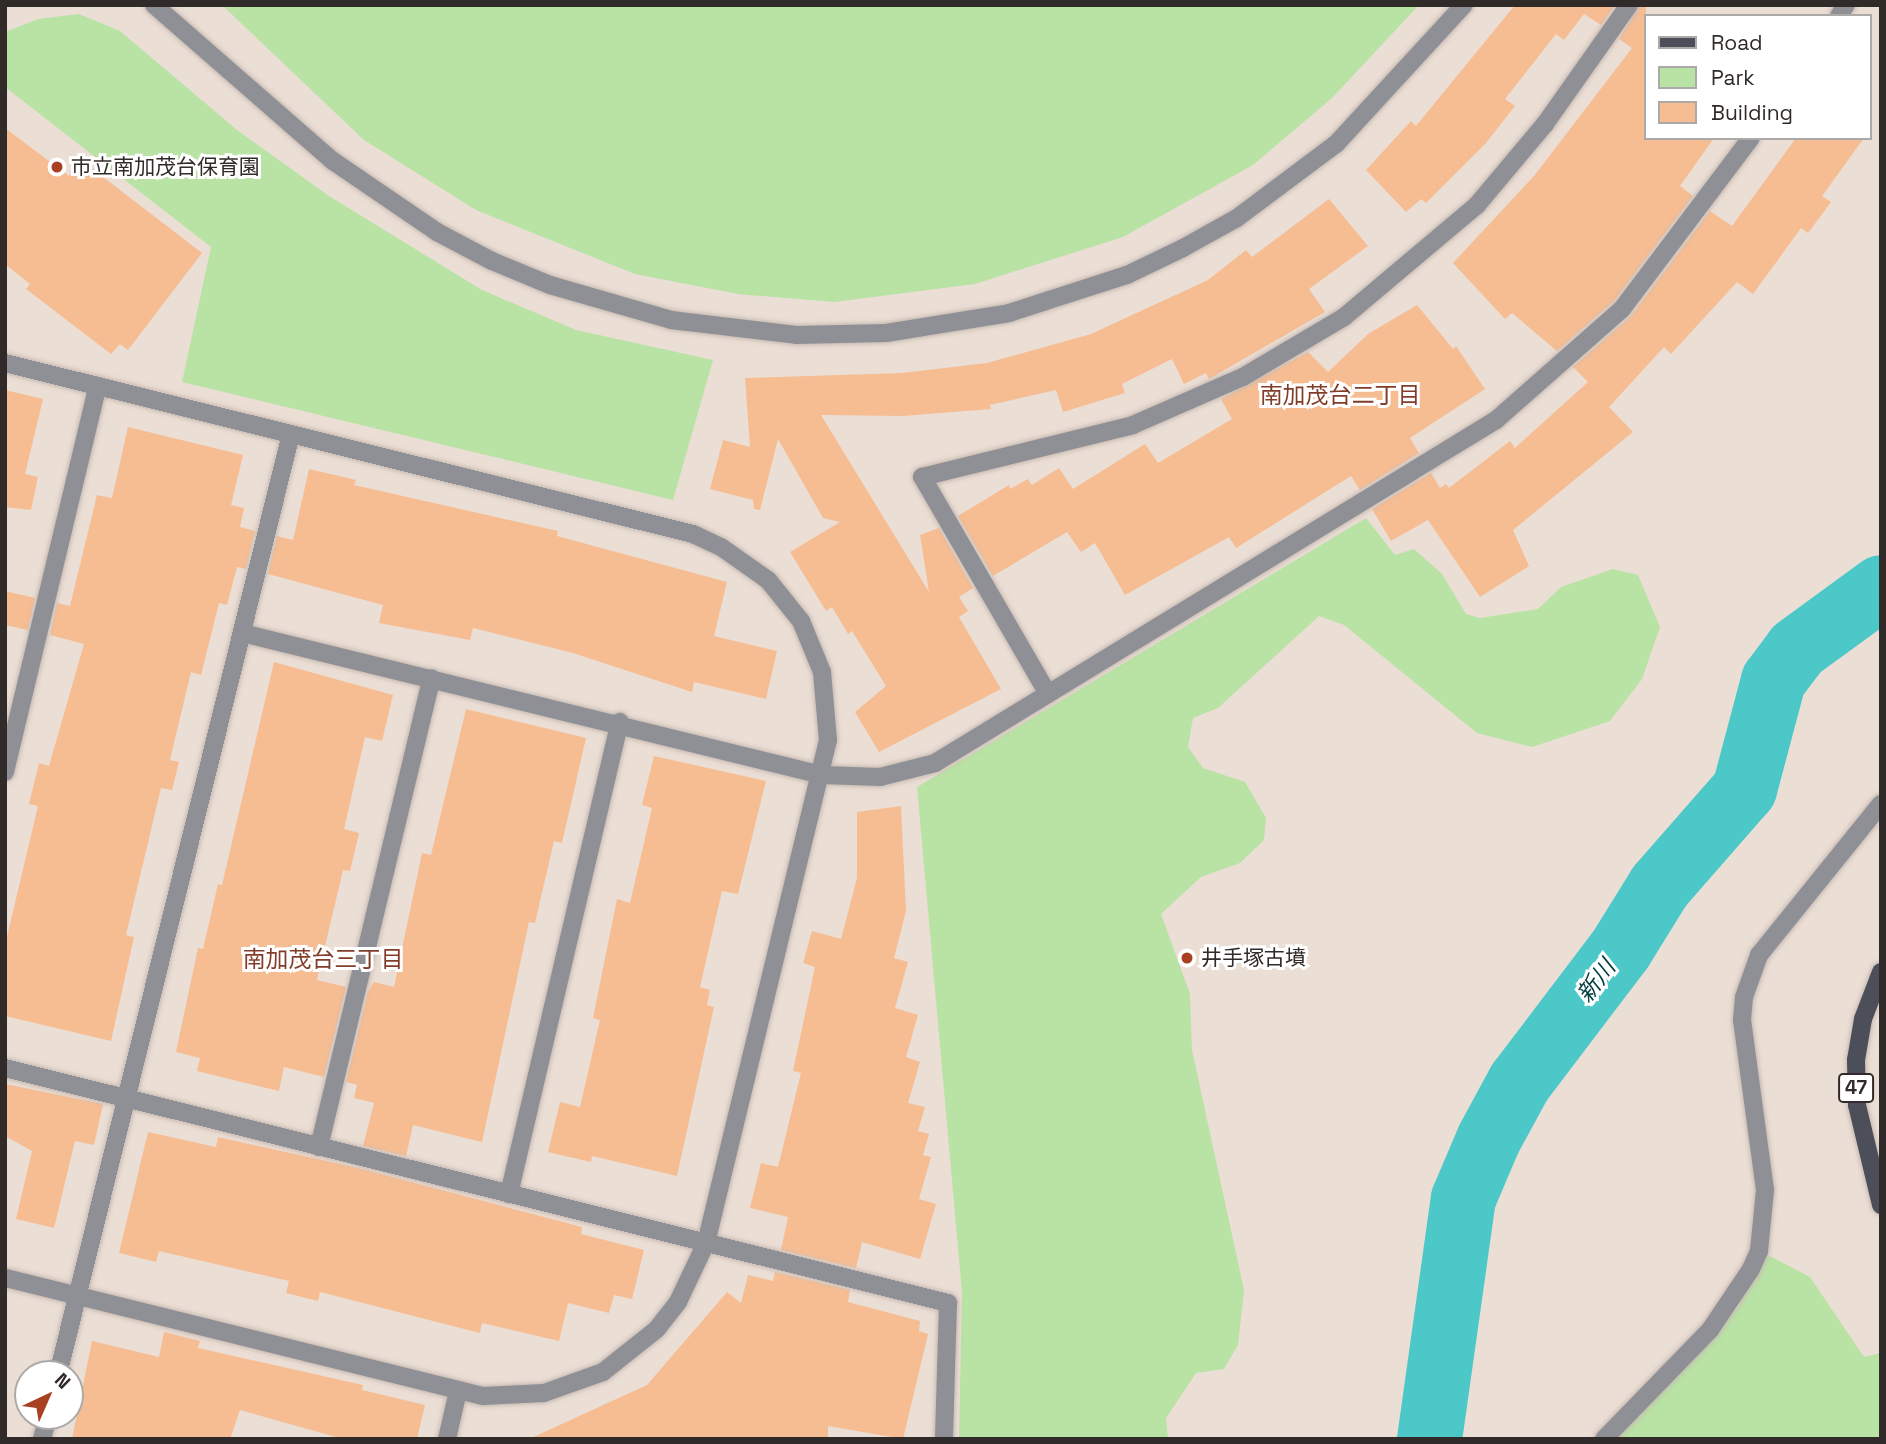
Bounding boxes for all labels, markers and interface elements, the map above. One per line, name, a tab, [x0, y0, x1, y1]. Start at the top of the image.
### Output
legend	[1644, 14, 1872, 140]
text: Road	[1711, 29, 1763, 56]
text: Park	[1711, 64, 1755, 91]
text: Building	[1711, 99, 1793, 126]
place label: 市立南加茂台保育園	[71, 154, 260, 180]
marker: 市立南加茂台保育園	[49, 159, 65, 175]
district label: 南加茂台二丁目	[1260, 381, 1420, 409]
district label: 南加茂台三丁目	[243, 945, 403, 973]
place label: 井手塚古墳	[1201, 945, 1306, 971]
marker: 井手塚古墳	[1179, 950, 1195, 966]
water label: 新川	[1571, 954, 1621, 1008]
road number: 47	[1837, 1072, 1875, 1104]
north arrow	[14, 1360, 84, 1430]
text: N	[49, 1368, 76, 1394]

